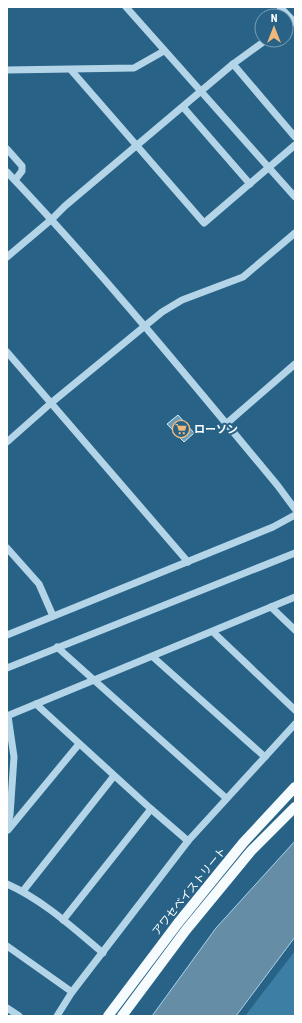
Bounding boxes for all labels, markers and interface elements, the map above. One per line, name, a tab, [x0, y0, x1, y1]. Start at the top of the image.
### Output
north arrow	[254, 8, 294, 48]
text: N	[271, 12, 278, 25]
supermarket icon: ローソン	[171, 419, 191, 439]
place label: ローソン	[194, 423, 238, 436]
street label: アワセベイストリート	[150, 845, 229, 938]

